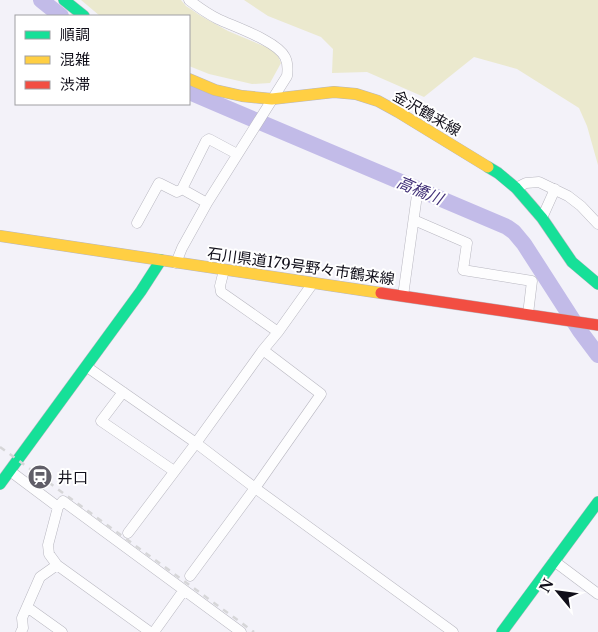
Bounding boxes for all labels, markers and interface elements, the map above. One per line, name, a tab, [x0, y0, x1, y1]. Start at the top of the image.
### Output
legend	[15, 15, 190, 105]
text: 順調	[60, 25, 90, 44]
text: 混雑	[60, 50, 90, 69]
text: 渋滞	[60, 75, 90, 94]
street label: 金沢鶴来線	[390, 86, 464, 140]
water label: 高橋川	[394, 171, 448, 209]
street label: 石川県道179号野々市鶴来線	[206, 243, 396, 289]
station icon: 井口	[27, 464, 53, 490]
place label: 井口	[58, 468, 88, 487]
north arrow	[533, 567, 583, 617]
text: N	[536, 576, 558, 596]

